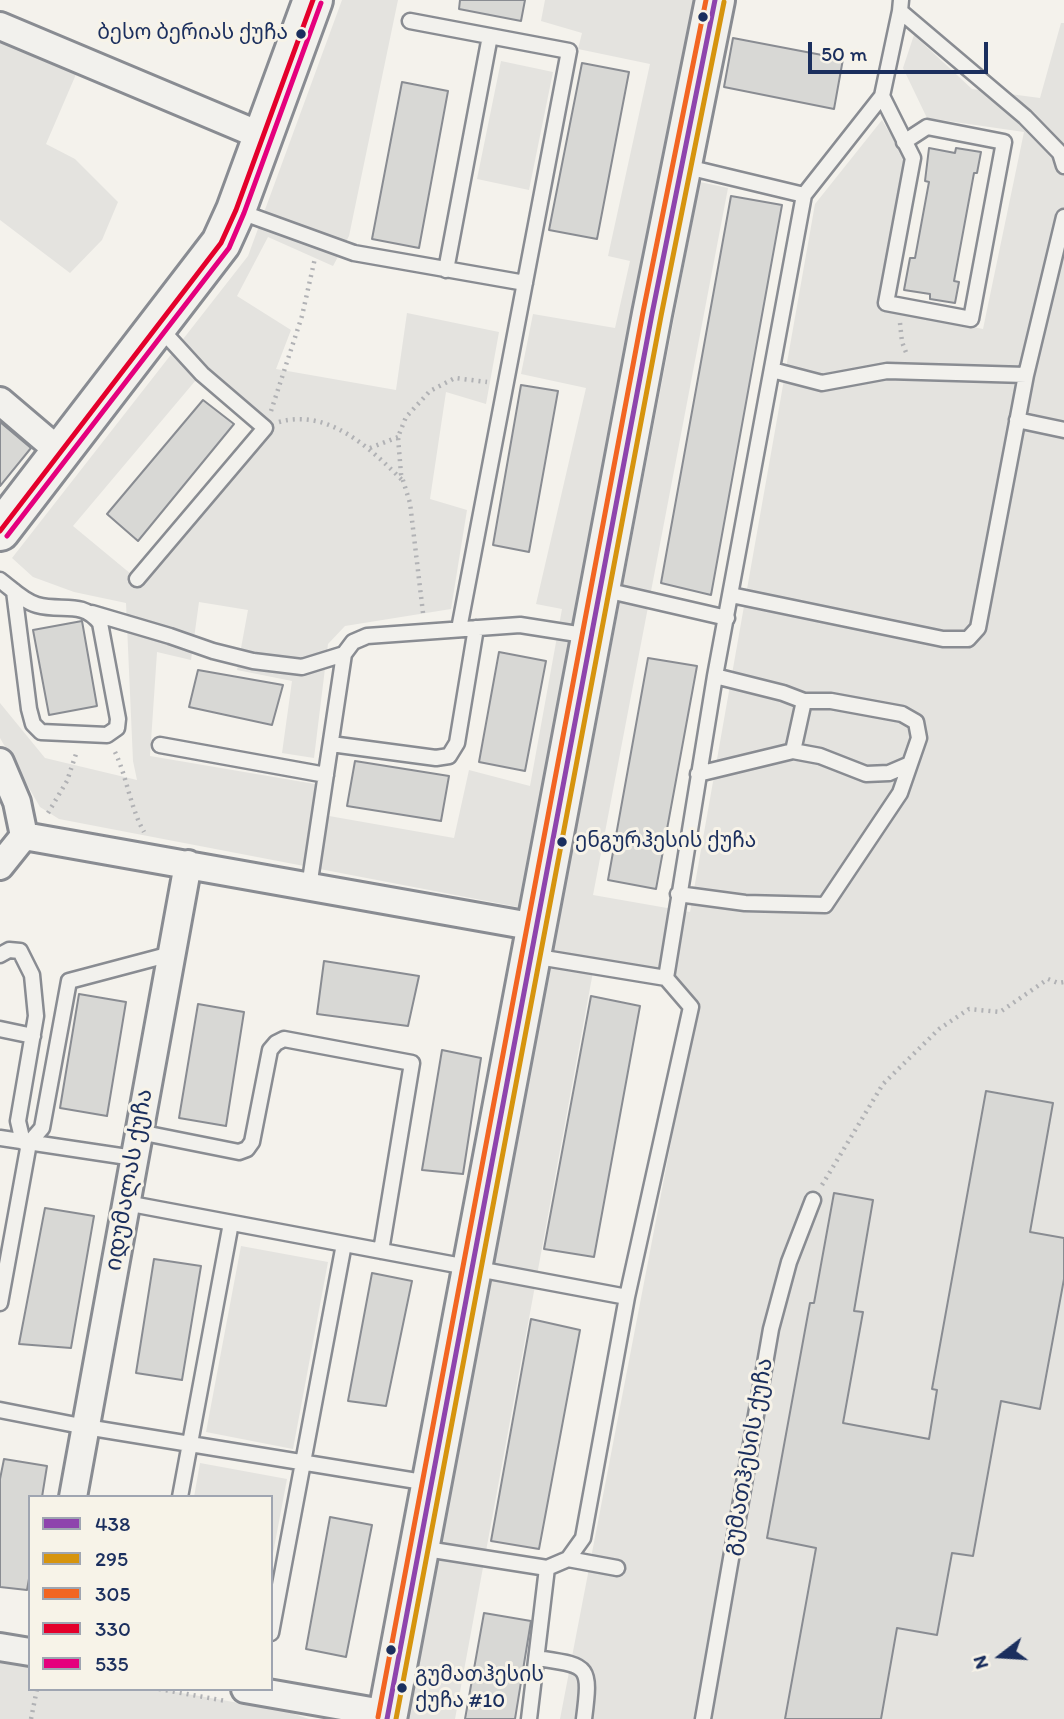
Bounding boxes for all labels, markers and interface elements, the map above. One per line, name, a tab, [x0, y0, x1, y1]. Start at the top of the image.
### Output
unlabelled marker	[696, 10, 710, 24]
place label: ბესო ბერიას ქუჩა	[97, 21, 288, 47]
marker: ბესო ბერიას ქუჩა	[294, 27, 308, 41]
scale bar	[812, 28, 992, 72]
text: 50 m	[821, 41, 867, 66]
place label: ენგურჰესის ქუჩა	[575, 829, 756, 855]
marker: ენგურჰესის ქუჩა	[555, 835, 569, 849]
street label: იდუმალას ქუჩა	[100, 1087, 160, 1273]
street label: გუმათჰესის ქუჩა	[718, 1356, 780, 1558]
legend	[28, 1495, 273, 1691]
text: 438	[95, 1511, 131, 1536]
text: 295	[95, 1546, 128, 1571]
text: 305	[95, 1581, 130, 1606]
text: 330	[95, 1616, 131, 1641]
north arrow	[966, 1621, 1036, 1691]
unlabelled marker	[384, 1643, 398, 1657]
text: 535	[95, 1651, 129, 1676]
text: N	[968, 1653, 993, 1672]
place label: გუმათჰესის ქუჩა #10	[415, 1663, 544, 1713]
marker: გუმათჰესის ქუჩა #10	[395, 1681, 409, 1695]

